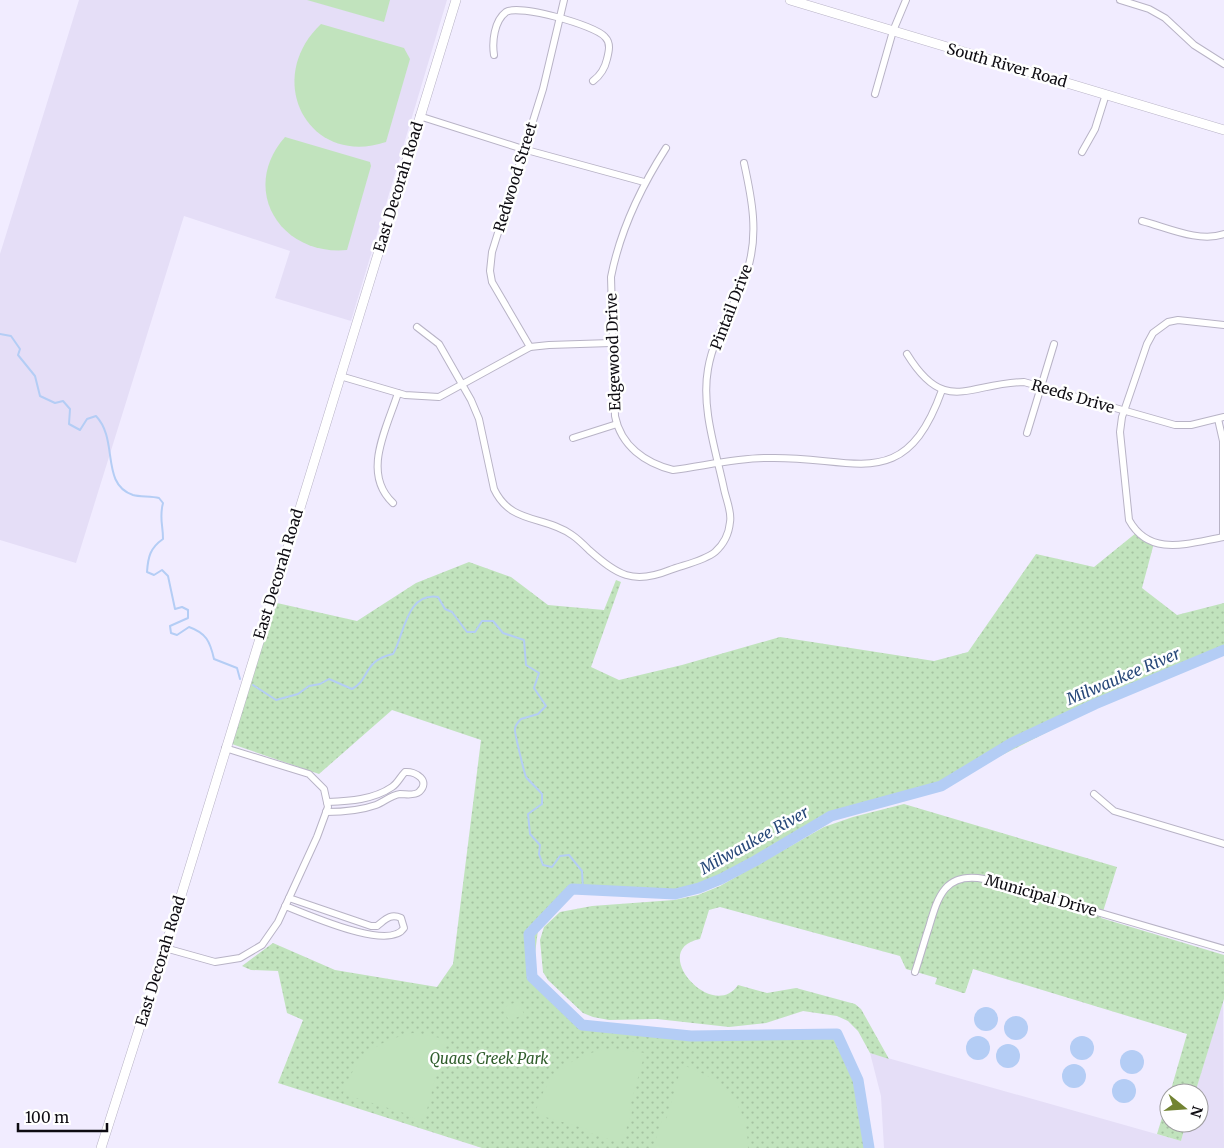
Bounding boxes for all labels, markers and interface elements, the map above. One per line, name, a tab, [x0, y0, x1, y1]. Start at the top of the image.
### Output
street label: South River Road	[945, 39, 1069, 91]
street label: East Decorah Road	[369, 120, 427, 254]
street label: Redwood Street	[489, 120, 541, 234]
street label: Pintail Drive	[706, 261, 756, 353]
street label: Edgewood Drive	[601, 293, 625, 411]
street label: Reeds Drive	[1029, 375, 1117, 417]
street label: East Decorah Road	[249, 507, 307, 641]
water label: Milwaukee River	[1062, 643, 1183, 709]
water label: Milwaukee River	[695, 801, 813, 879]
street label: Municipal Drive	[983, 870, 1099, 920]
street label: East Decorah Road	[131, 894, 189, 1028]
park label: Quaas Creek Park	[430, 1049, 549, 1068]
north arrow	[1159, 1083, 1209, 1133]
scale bar	[18, 1100, 106, 1132]
text: N	[1186, 1104, 1207, 1120]
text: 100 m	[25, 1108, 69, 1127]

